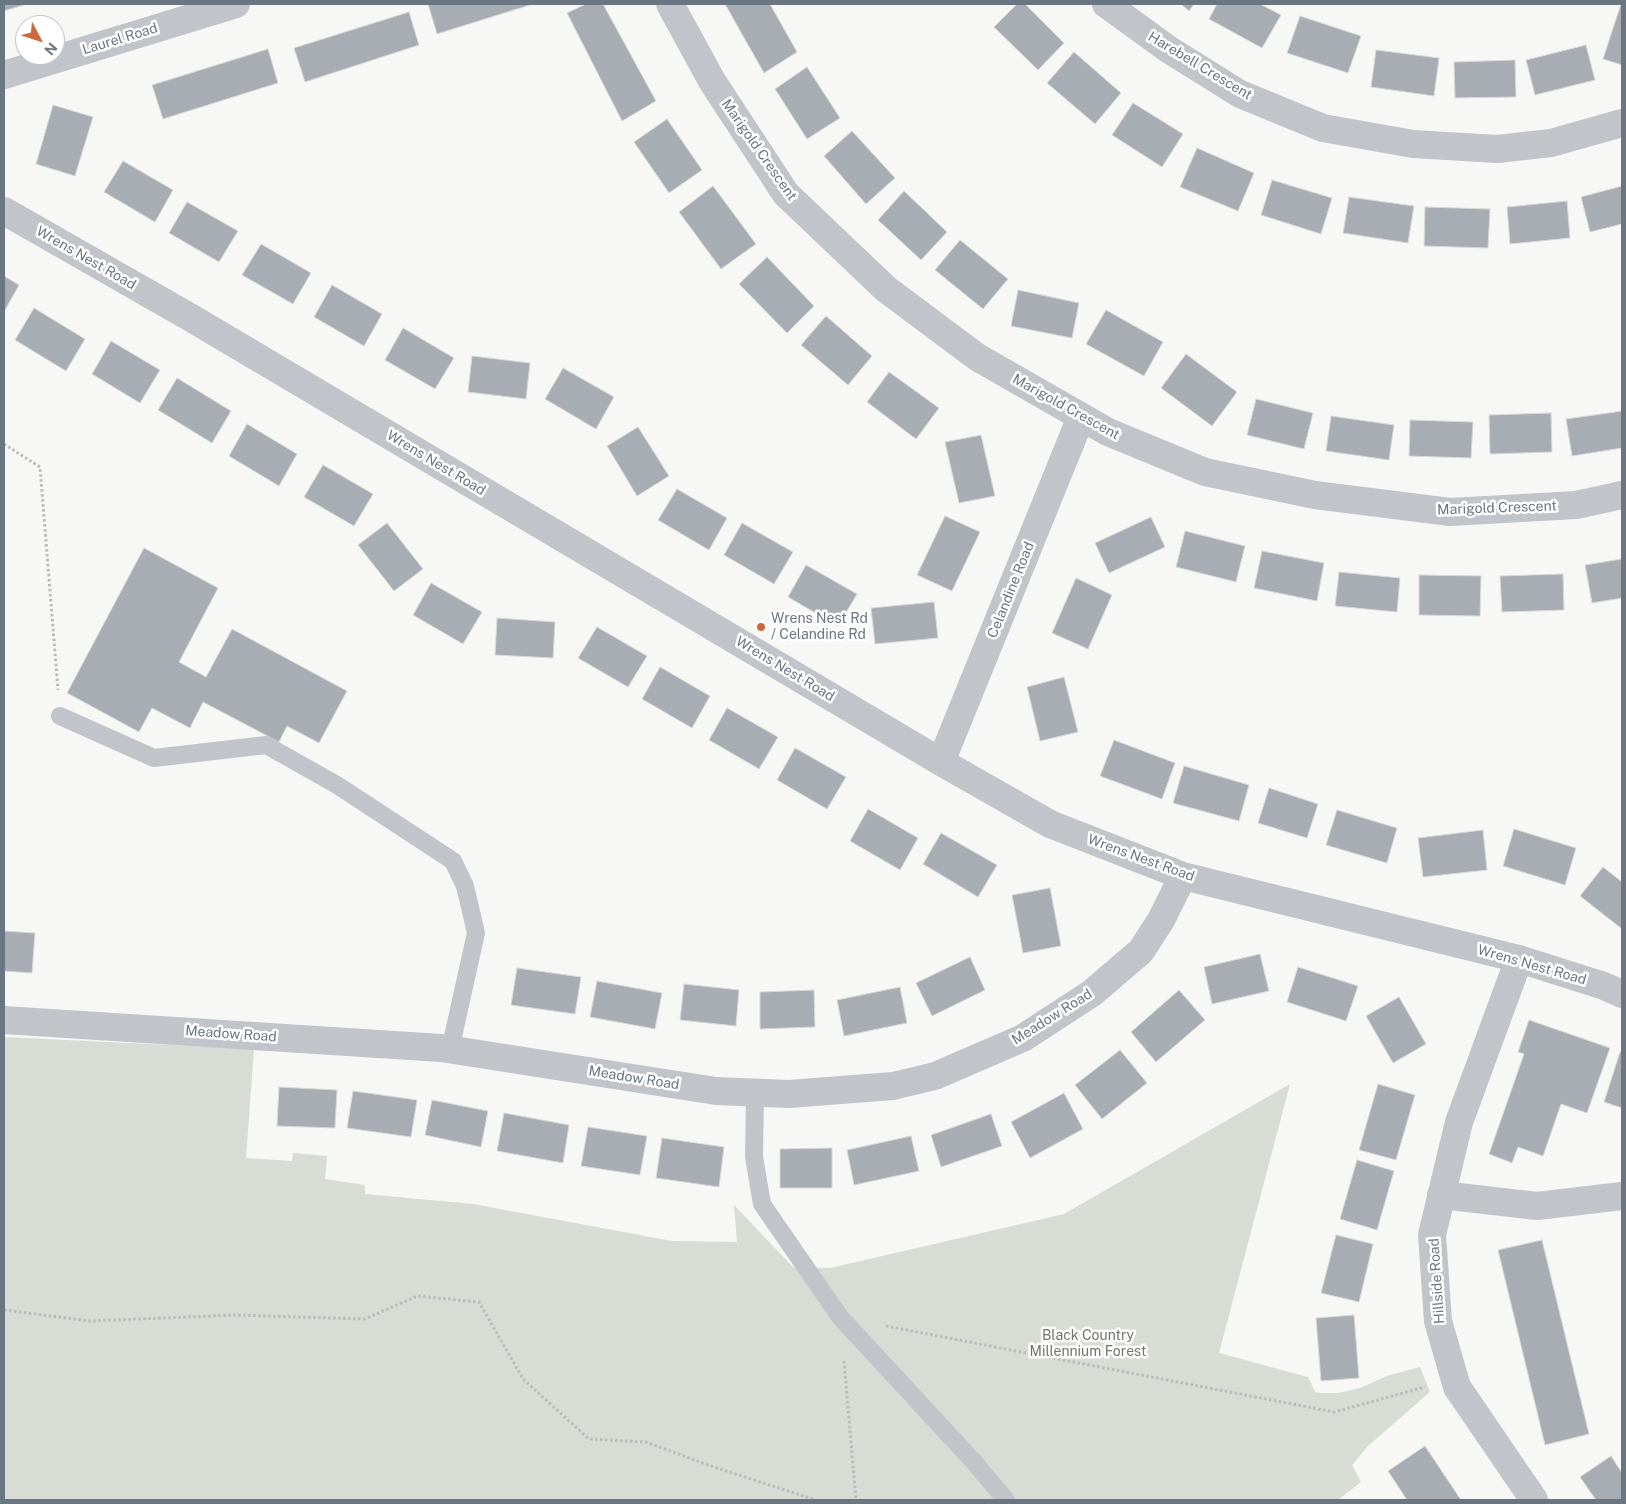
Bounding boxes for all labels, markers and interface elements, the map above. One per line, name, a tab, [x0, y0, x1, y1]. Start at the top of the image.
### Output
north arrow	[15, 15, 65, 65]
street label: Laurel Road	[80, 20, 160, 58]
street label: Harebell Crescent	[1145, 28, 1255, 104]
text: N	[41, 40, 60, 58]
street label: Marigold Crescent	[718, 96, 800, 204]
street label: Wrens Nest Road	[33, 223, 139, 293]
street label: Marigold Crescent	[1010, 371, 1122, 443]
street label: Wrens Nest Road	[384, 427, 488, 499]
street label: Marigold Crescent	[1437, 498, 1557, 518]
street label: Celandine Road	[984, 540, 1038, 640]
place label: Wrens Nest Rd / Celandine Rd	[771, 611, 868, 644]
marker: Wrens Nest Rd / Celandine Rd	[755, 621, 767, 633]
street label: Wrens Nest Road	[733, 633, 837, 705]
street label: Wrens Nest Road	[1085, 831, 1197, 885]
street label: Wrens Nest Road	[1476, 941, 1588, 989]
street label: Meadow Road	[1009, 986, 1095, 1048]
street label: Meadow Road	[185, 1022, 277, 1046]
street label: Meadow Road	[587, 1063, 681, 1093]
street label: Hillside Road	[1426, 1238, 1448, 1324]
park label: Black Country Millennium Forest	[1030, 1328, 1146, 1360]

